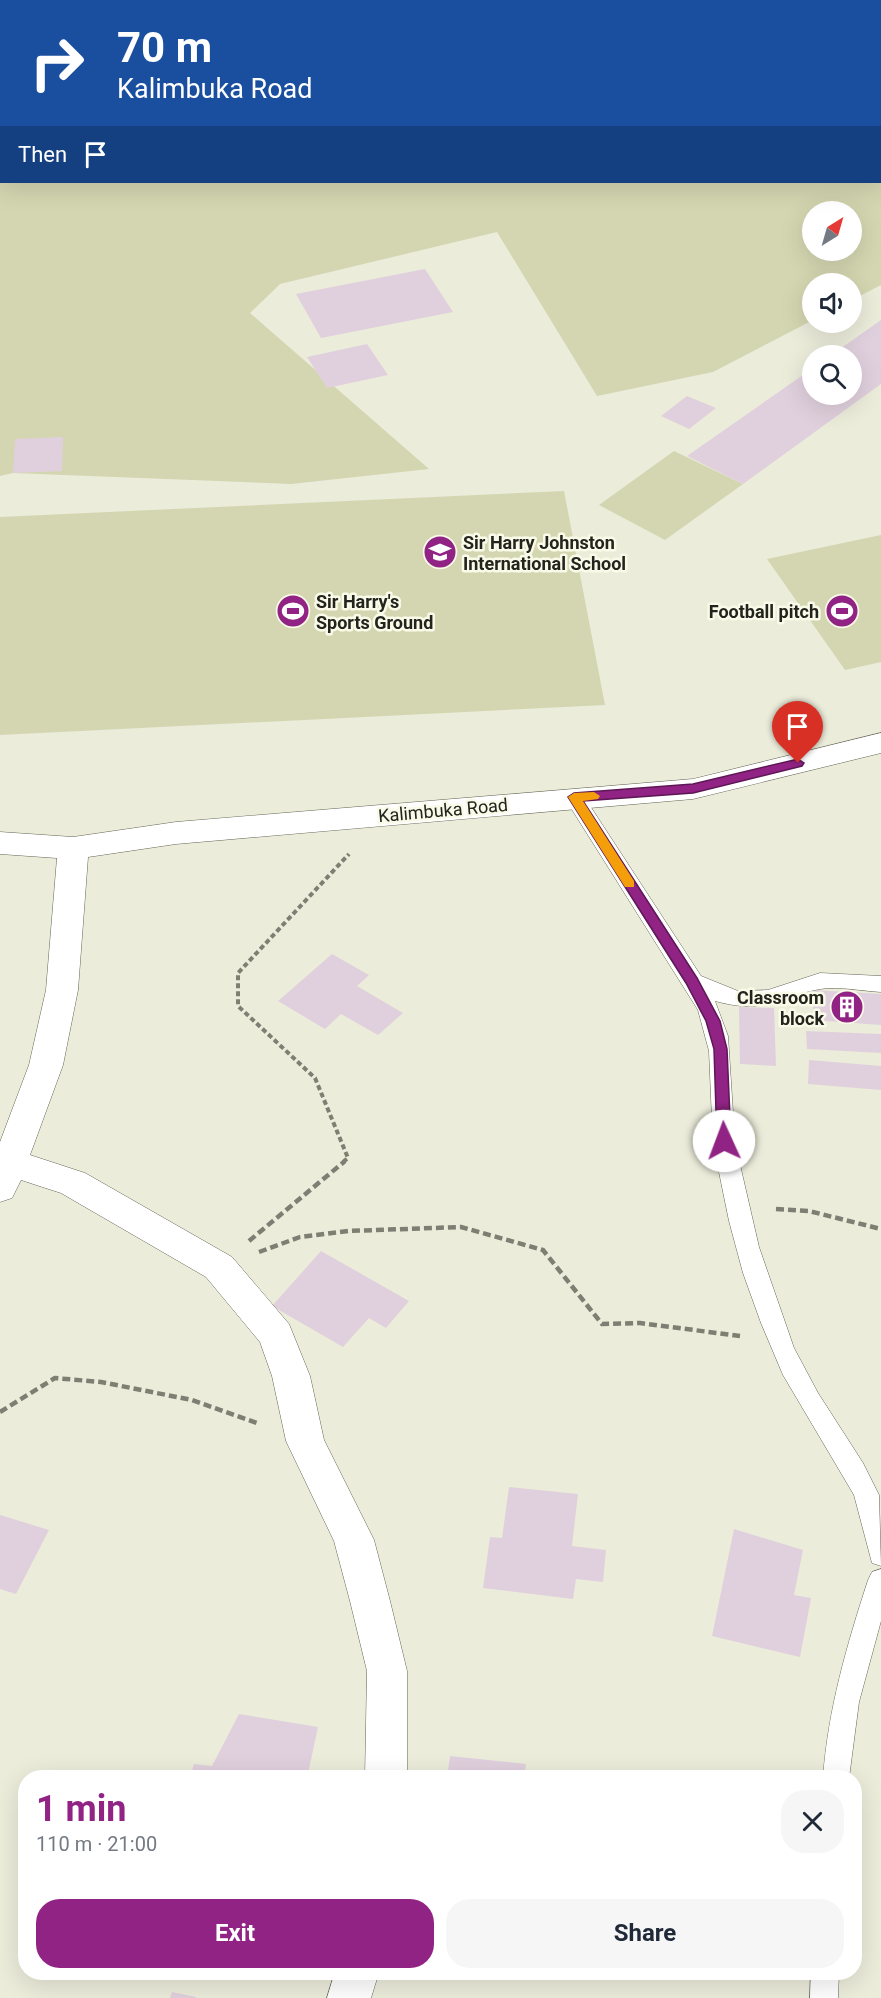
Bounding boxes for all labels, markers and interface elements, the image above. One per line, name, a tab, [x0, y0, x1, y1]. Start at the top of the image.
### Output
text: 70 m	[117, 23, 212, 72]
icon: right	[18, 24, 96, 102]
text: Kalimbuka Road	[117, 73, 313, 105]
icon: arrive	[79, 138, 112, 171]
text: Then	[18, 142, 67, 167]
north arrow	[802, 201, 862, 261]
map controls	[802, 201, 862, 405]
button: sound	[802, 273, 862, 333]
button: search	[802, 345, 862, 405]
place label: Sir Harry Johnston International School	[463, 532, 626, 574]
school or university icon: Sir Harry Johnston International School	[422, 534, 458, 570]
place label: Sir Harry's Sports Ground	[316, 591, 433, 633]
sports icon: Sir Harry's Sports Ground	[275, 593, 311, 629]
sports icon: Football pitch	[824, 593, 860, 629]
place label: Football pitch	[709, 601, 819, 622]
pin	[772, 701, 823, 763]
icon: arrive	[781, 710, 814, 743]
street label: Kalimbuka Road	[377, 794, 509, 826]
place label: Classroom block	[737, 987, 824, 1029]
building icon: Classroom block	[829, 989, 865, 1025]
position arrow	[692, 1109, 756, 1173]
text: 1 min	[36, 1788, 127, 1830]
button: close	[781, 1790, 844, 1853]
text: 110 m · 21:00	[36, 1832, 157, 1856]
button: Exit	[36, 1899, 434, 1968]
button: Share	[446, 1899, 844, 1968]

